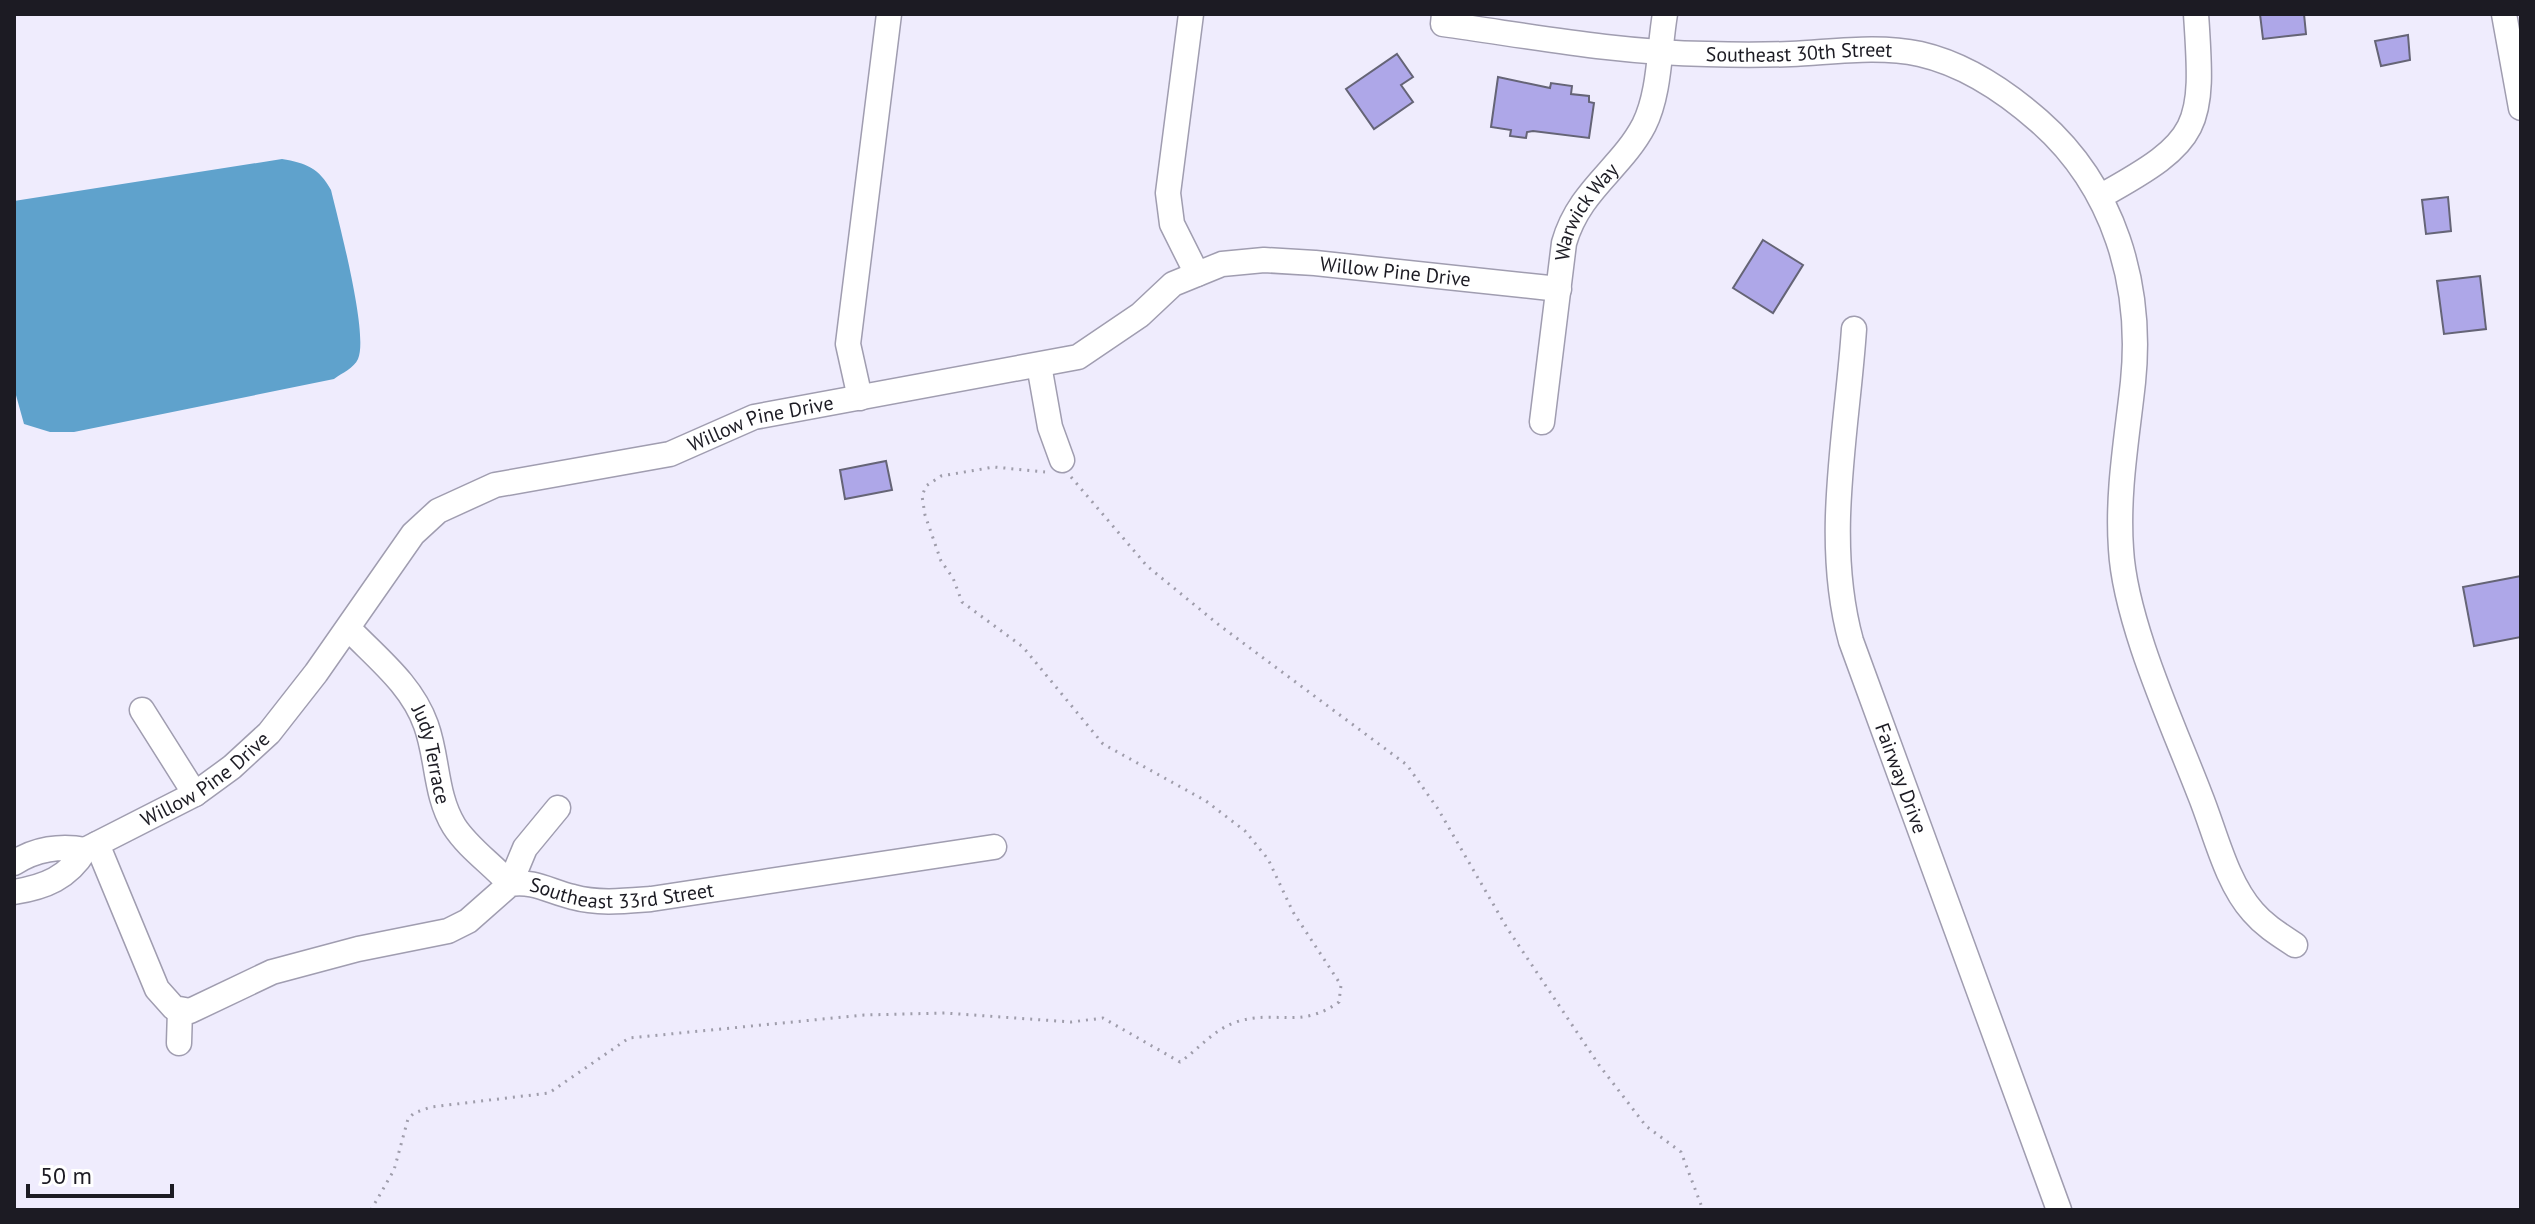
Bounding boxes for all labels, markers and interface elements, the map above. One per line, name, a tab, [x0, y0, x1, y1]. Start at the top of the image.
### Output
street label: Southeast 30th Street	[1705, 36, 1893, 68]
street label: Warwick Way	[1549, 157, 1624, 262]
street label: Willow Pine Drive	[1319, 251, 1472, 293]
street label: Willow Pine Drive	[684, 390, 835, 458]
street label: Judy Terrace	[405, 699, 456, 807]
street label: Fairway Drive	[1869, 719, 1933, 837]
street label: Willow Pine Drive	[136, 726, 275, 832]
street label: Southeast 33rd Street	[527, 871, 716, 914]
scale bar	[28, 1148, 172, 1198]
text: 50 m	[40, 1160, 92, 1191]

